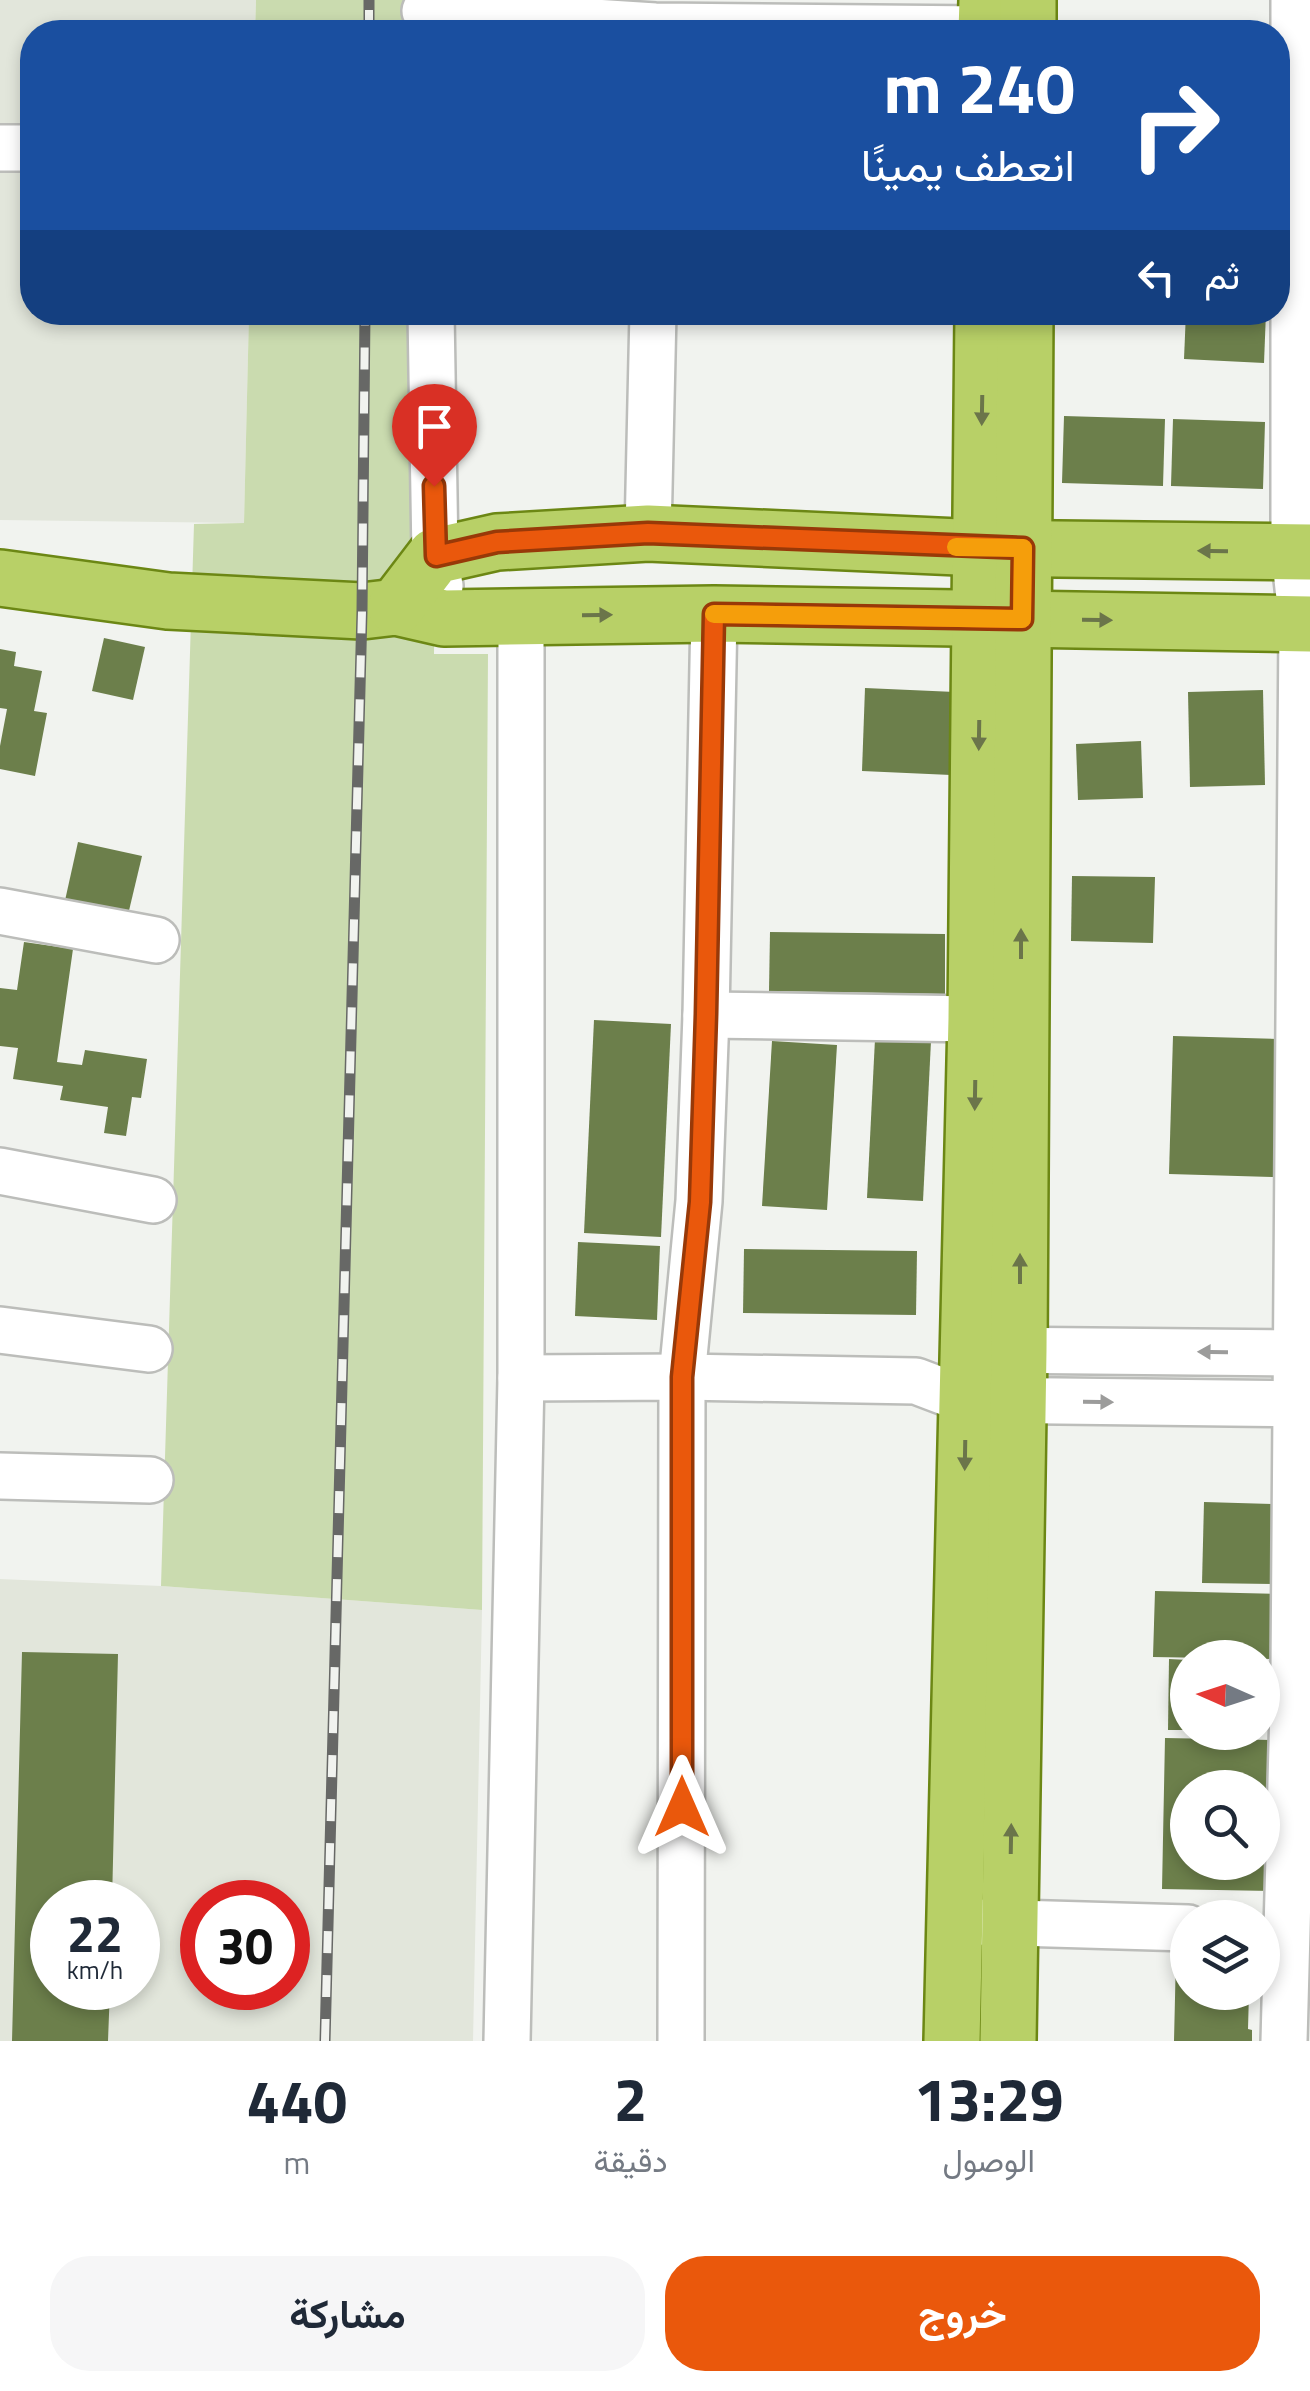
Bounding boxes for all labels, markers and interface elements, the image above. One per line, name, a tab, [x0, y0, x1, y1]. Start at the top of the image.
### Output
text: 240 m	[883, 34, 1075, 140]
icon: right	[1110, 60, 1240, 190]
text: انعطف يمينًا	[861, 130, 1075, 198]
text: ثم	[1204, 246, 1240, 304]
icon: left	[1129, 250, 1184, 305]
pin	[392, 384, 477, 487]
one-way arrow	[974, 394, 990, 426]
icon: arrive	[407, 399, 462, 454]
one-way arrow	[1196, 543, 1228, 559]
one-way arrow	[582, 607, 614, 623]
one-way arrow	[1081, 613, 1113, 629]
one-way arrow	[971, 719, 987, 751]
one-way arrow	[1013, 927, 1029, 959]
one-way arrow	[966, 1079, 982, 1111]
one-way arrow	[1012, 1252, 1028, 1284]
one-way arrow	[1196, 1344, 1228, 1360]
one-way arrow	[1083, 1394, 1115, 1410]
one-way arrow	[956, 1439, 972, 1471]
north arrow	[1170, 1640, 1280, 1750]
map controls	[1170, 1640, 1280, 2010]
position arrow	[630, 1755, 734, 1859]
button: search	[1170, 1770, 1280, 1880]
one-way arrow	[1003, 1822, 1019, 1854]
speed limit sign: 30	[180, 1880, 310, 2010]
text: 22	[67, 1895, 123, 1971]
button: layers	[1170, 1900, 1280, 2010]
text: km/h	[67, 1951, 123, 1989]
text: 2	[614, 2053, 647, 2144]
text: 13:29	[914, 2053, 1064, 2144]
text: 440	[246, 2055, 347, 2146]
text: دقيقة	[594, 2136, 668, 2184]
text: الوصول	[943, 2136, 1035, 2184]
text: m	[283, 2138, 310, 2186]
button: مشاركة	[50, 2256, 645, 2371]
button: خروج	[665, 2256, 1260, 2371]

